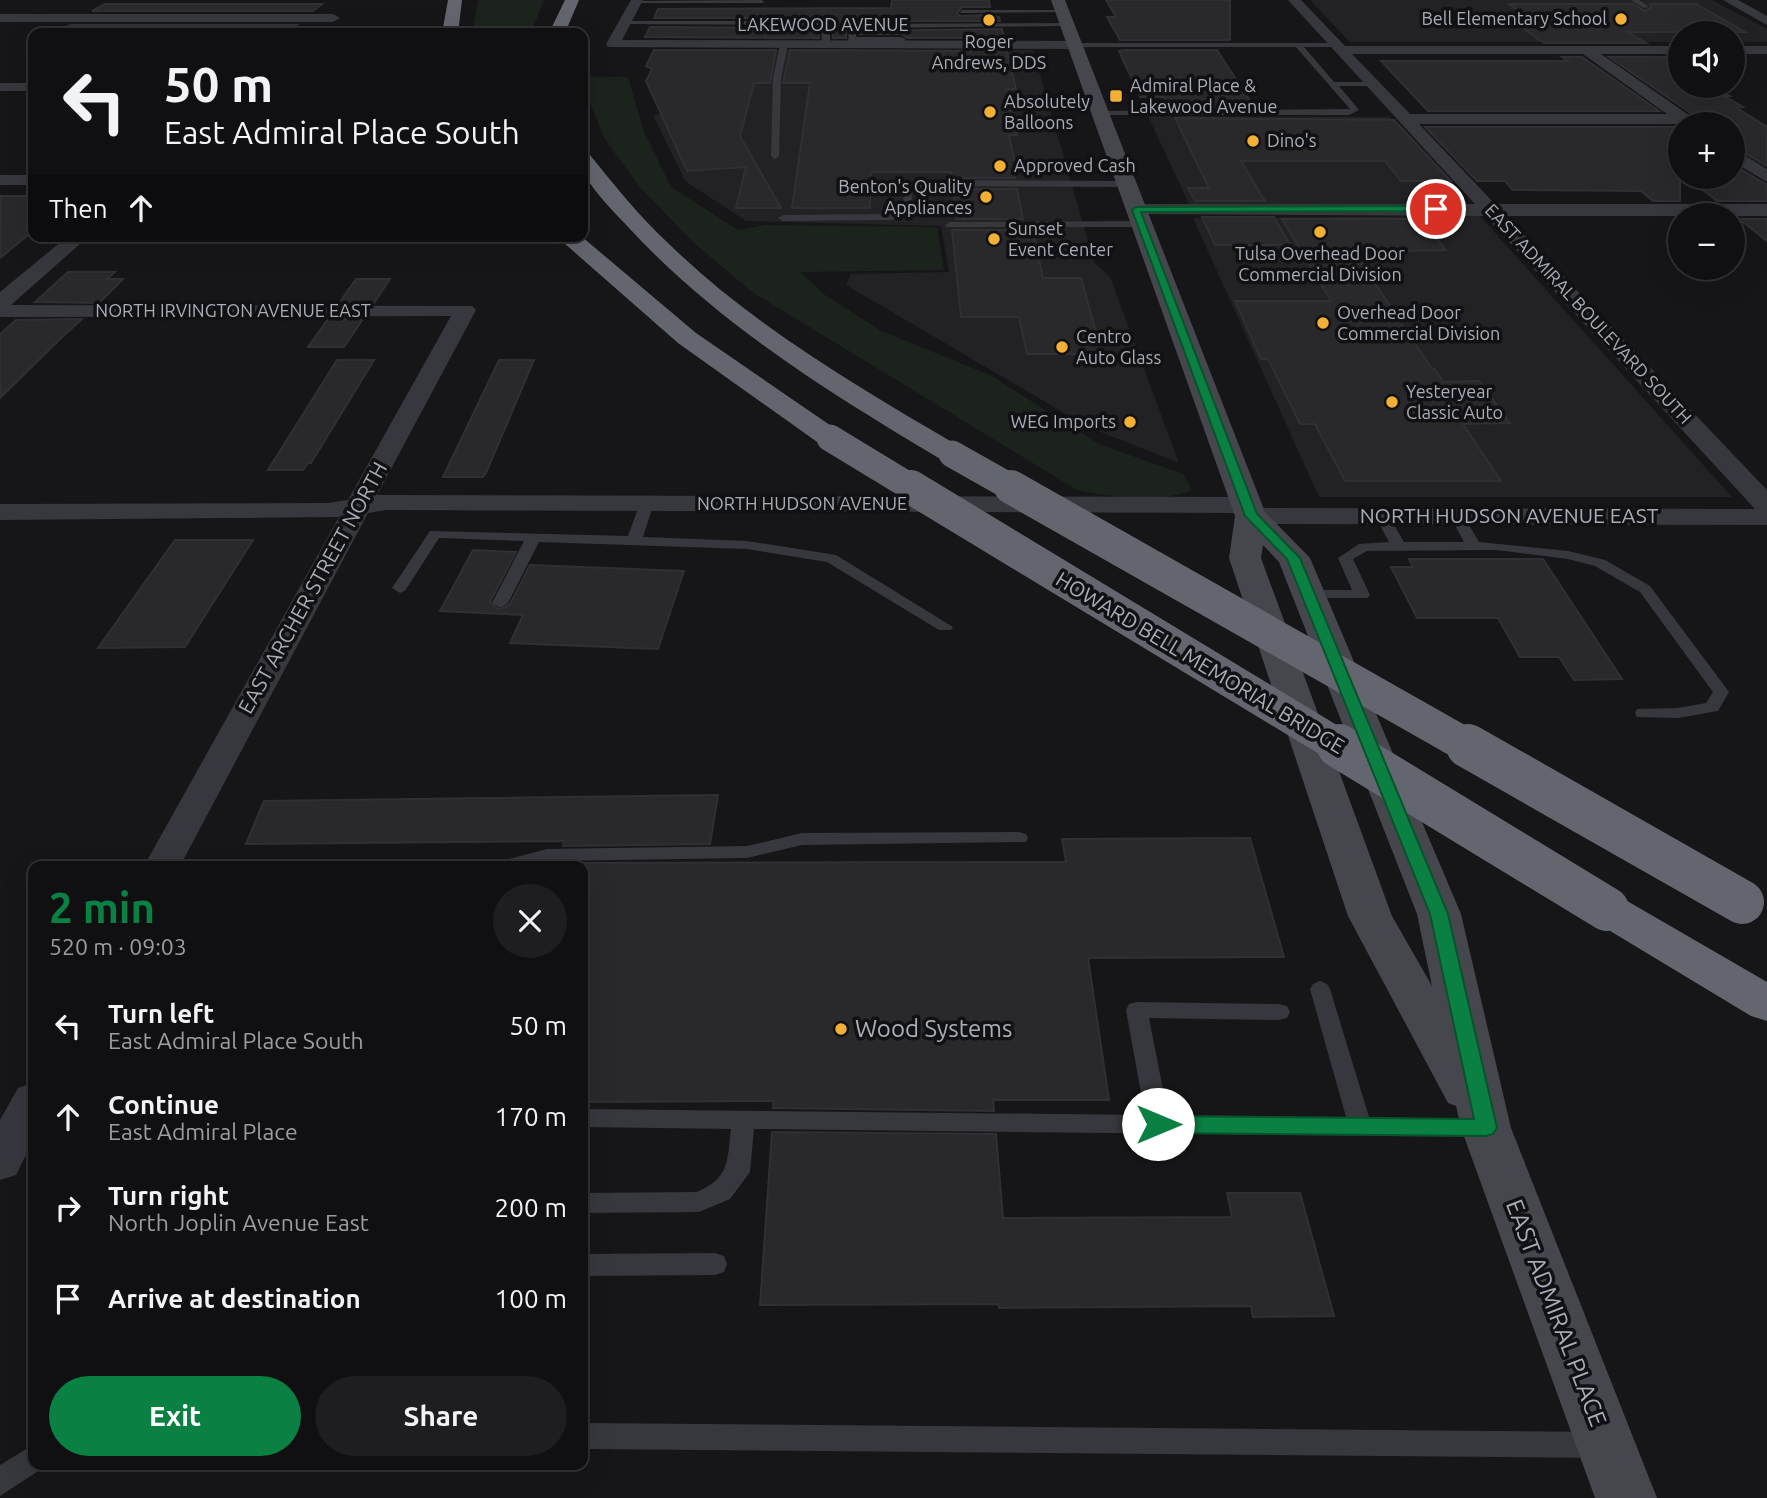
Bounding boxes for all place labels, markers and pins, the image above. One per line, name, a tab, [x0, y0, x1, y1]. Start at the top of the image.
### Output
place label: Bell Elementary School	[1421, 8, 1607, 28]
marker: Bell Elementary School	[1613, 11, 1629, 27]
marker: Roger Andrews, DDS	[981, 12, 997, 28]
place label: Roger Andrews, DDS	[932, 31, 1046, 72]
place label: Admiral Place & Lakewood Avenue	[1130, 75, 1277, 116]
marker: Admiral Place & Lakewood Avenue	[1108, 88, 1124, 104]
place label: Absolutely Balloons	[1004, 91, 1090, 132]
marker: Absolutely Balloons	[982, 104, 998, 120]
place label: Dino's	[1267, 130, 1317, 150]
marker: Dino's	[1245, 133, 1261, 149]
place label: Approved Cash	[1014, 155, 1136, 175]
marker: Approved Cash	[992, 158, 1008, 174]
place label: Benton's Quality Appliances	[838, 176, 972, 217]
pin	[1406, 179, 1466, 239]
marker: Benton's Quality Appliances	[978, 189, 994, 205]
place label: Sunset Event Center	[1008, 218, 1113, 259]
marker: Tulsa Overhead Door Commercial Division	[1312, 224, 1328, 240]
marker: Sunset Event Center	[986, 231, 1002, 247]
place label: Tulsa Overhead Door Commercial Division	[1235, 243, 1405, 284]
place label: Overhead Door Commercial Division	[1337, 302, 1500, 343]
marker: Overhead Door Commercial Division	[1315, 315, 1331, 331]
place label: Centro Auto Glass	[1076, 326, 1161, 367]
marker: Centro Auto Glass	[1054, 339, 1070, 355]
place label: Yesteryear Classic Auto	[1406, 381, 1503, 422]
marker: Yesteryear Classic Auto	[1384, 394, 1400, 410]
place label: WEG Imports	[1011, 411, 1116, 431]
marker: WEG Imports	[1122, 414, 1138, 430]
place label: Wood Systems	[855, 1015, 1012, 1042]
marker: Wood Systems	[833, 1021, 849, 1037]

